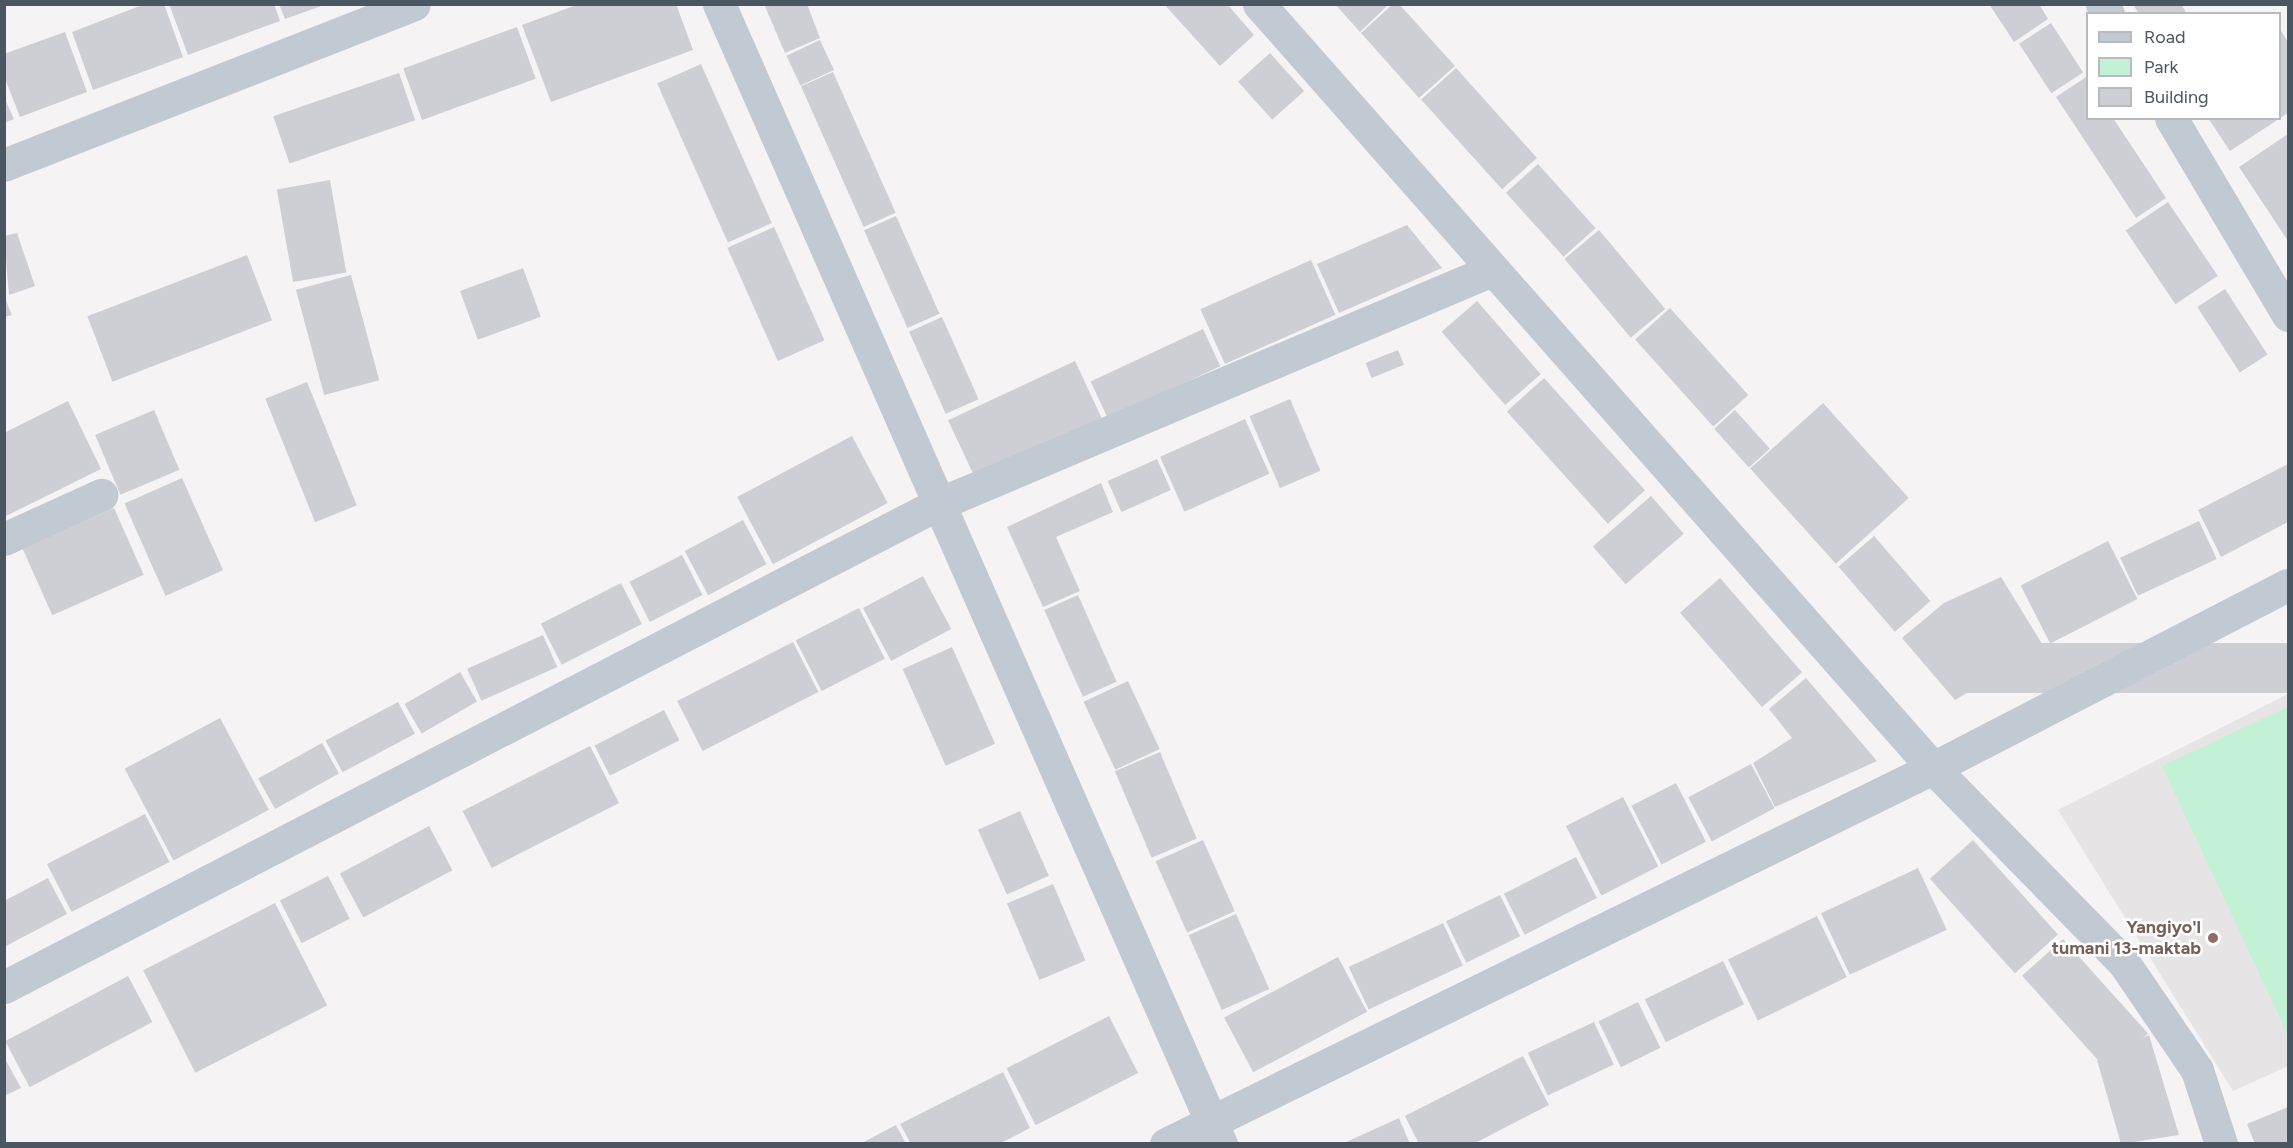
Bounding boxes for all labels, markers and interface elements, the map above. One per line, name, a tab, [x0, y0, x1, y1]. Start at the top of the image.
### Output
legend	[2086, 12, 2281, 120]
text: Road	[2144, 26, 2185, 48]
text: Park	[2144, 56, 2178, 78]
text: Building	[2144, 86, 2209, 108]
place label: Yangiyo'l tumani 13-maktab	[2052, 917, 2201, 960]
marker: Yangiyo'l tumani 13-maktab	[2206, 931, 2220, 945]

